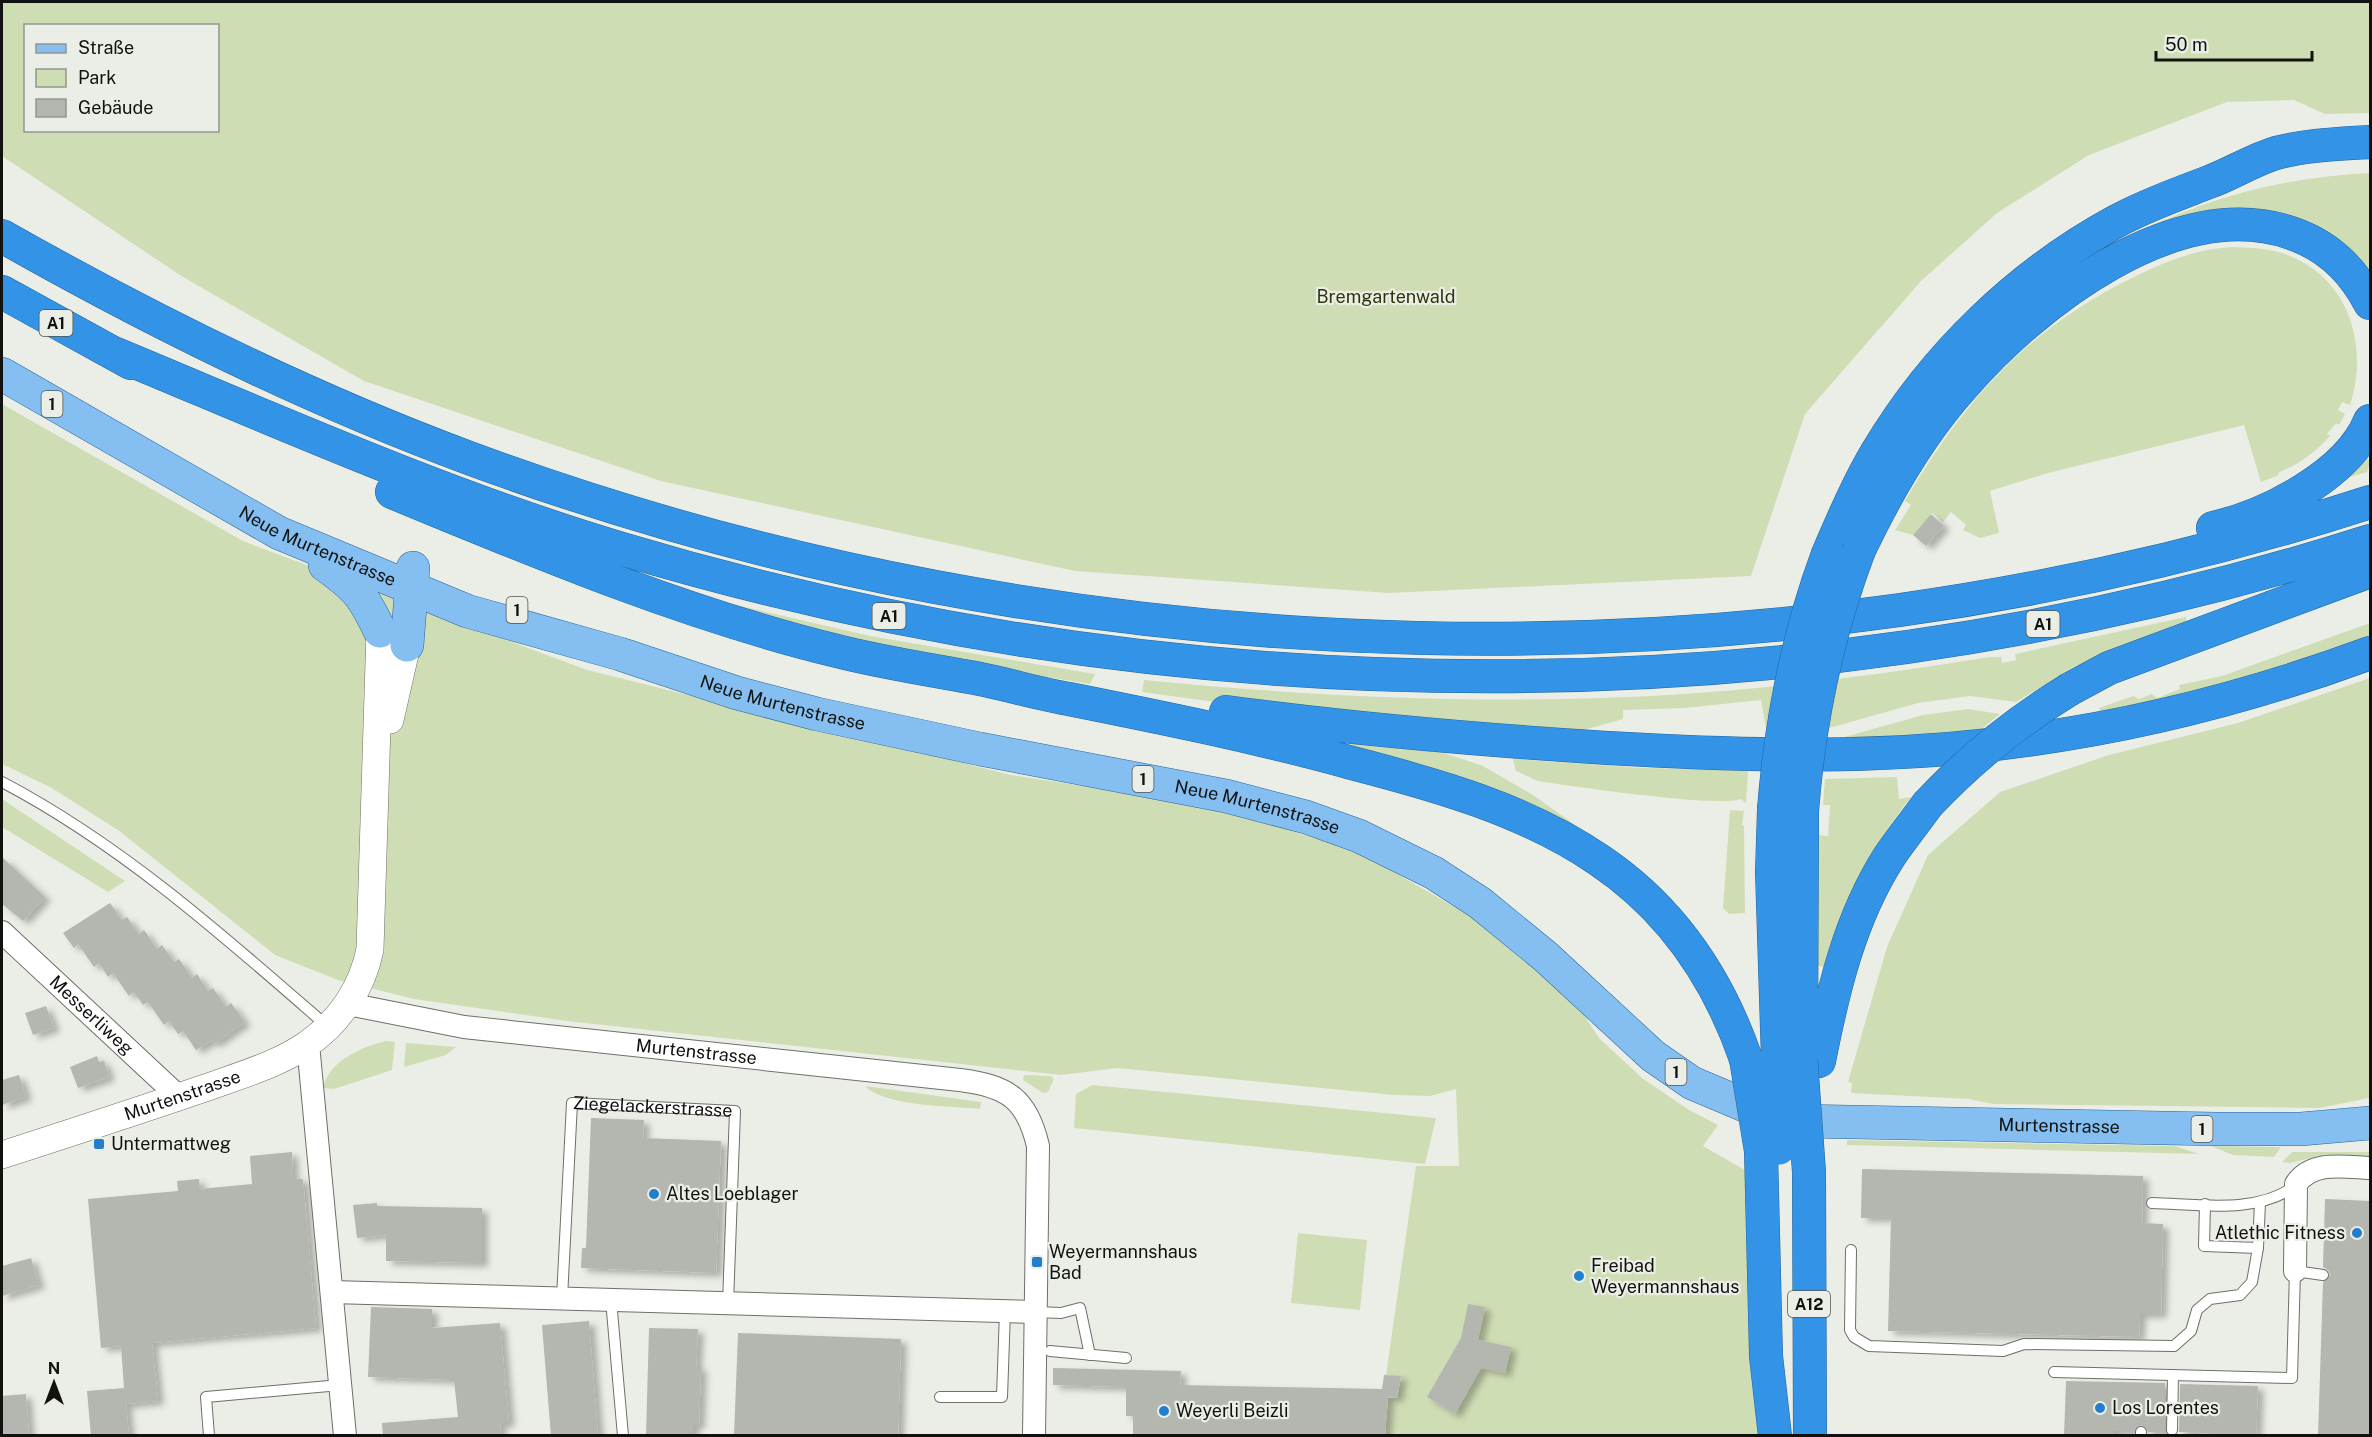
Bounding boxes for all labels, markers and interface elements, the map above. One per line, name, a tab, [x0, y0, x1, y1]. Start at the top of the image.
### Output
legend	[24, 24, 219, 132]
scale bar	[2156, 24, 2312, 62]
text: 50 m	[2165, 34, 2208, 55]
text: Straße	[78, 37, 134, 58]
text: Park	[78, 67, 116, 88]
text: Gebäude	[78, 97, 153, 118]
park label: Bremgartenwald	[1317, 286, 1455, 307]
road number: A1	[40, 310, 72, 336]
road number: 1	[42, 391, 62, 417]
street label: Neue Murtenstrasse	[236, 501, 399, 590]
road number: 1	[506, 597, 528, 623]
road number: A1	[872, 603, 906, 629]
road number: A1	[2026, 611, 2060, 637]
street label: Neue Murtenstrasse	[698, 670, 867, 734]
road number: 1	[1132, 766, 1154, 792]
street label: Neue Murtenstrasse	[1173, 775, 1343, 838]
street label: Messerliweg	[45, 971, 138, 1059]
street label: Murtenstrasse	[635, 1034, 758, 1068]
road number: 1	[1666, 1059, 1686, 1085]
street label: Murtenstrasse	[122, 1065, 243, 1124]
street label: Ziegelackerstrasse	[572, 1092, 733, 1121]
street label: Murtenstrasse	[1998, 1114, 2120, 1137]
road number: 1	[2192, 1116, 2212, 1142]
place label: Untermattweg	[111, 1133, 231, 1154]
marker: Untermattweg	[92, 1137, 106, 1151]
place label: Altes Loeblager	[666, 1183, 798, 1204]
marker: Altes Loeblager	[647, 1187, 661, 1201]
place label: Atlethic Fitness	[2215, 1222, 2345, 1243]
marker: Atlethic Fitness	[2350, 1226, 2364, 1240]
place label: Weyermannshaus Bad	[1049, 1241, 1197, 1283]
marker: Weyermannshaus Bad	[1030, 1255, 1044, 1269]
place label: Freibad Weyermannshaus	[1591, 1255, 1739, 1297]
marker: Freibad Weyermannshaus	[1572, 1269, 1586, 1283]
road number: A12	[1788, 1291, 1830, 1317]
north arrow	[24, 1353, 84, 1413]
text: N	[48, 1359, 60, 1378]
place label: Los Lorentes	[2112, 1397, 2219, 1418]
place label: Weyerli Beizli	[1176, 1400, 1289, 1421]
marker: Los Lorentes	[2093, 1401, 2107, 1415]
marker: Weyerli Beizli	[1157, 1404, 1171, 1418]

